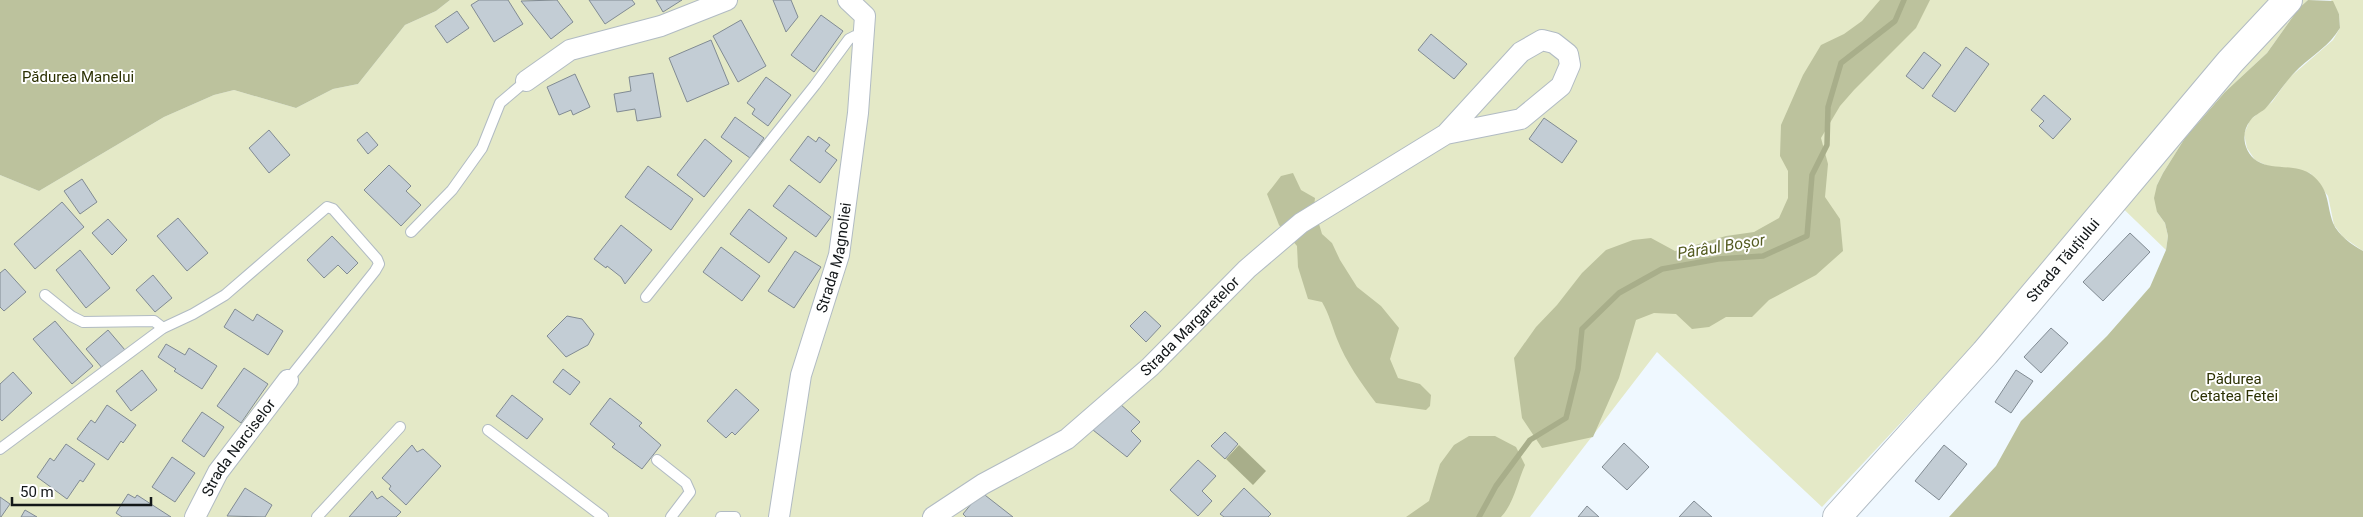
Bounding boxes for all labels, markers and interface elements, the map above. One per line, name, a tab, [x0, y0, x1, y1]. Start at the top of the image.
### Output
park label: Pădurea Manelui	[22, 68, 134, 86]
street label: Strada Magnoliei	[812, 201, 855, 315]
street label: Strada Tăuțiului	[2023, 215, 2103, 306]
water label: Pârâul Boșor	[1676, 230, 1767, 264]
street label: Strada Margaretelor	[1137, 273, 1243, 380]
park label: Pădurea Cetatea Fetei	[2190, 370, 2278, 405]
street label: Strada Narciselor	[198, 396, 279, 500]
scale bar	[12, 474, 151, 506]
text: 50 m	[20, 483, 54, 501]

